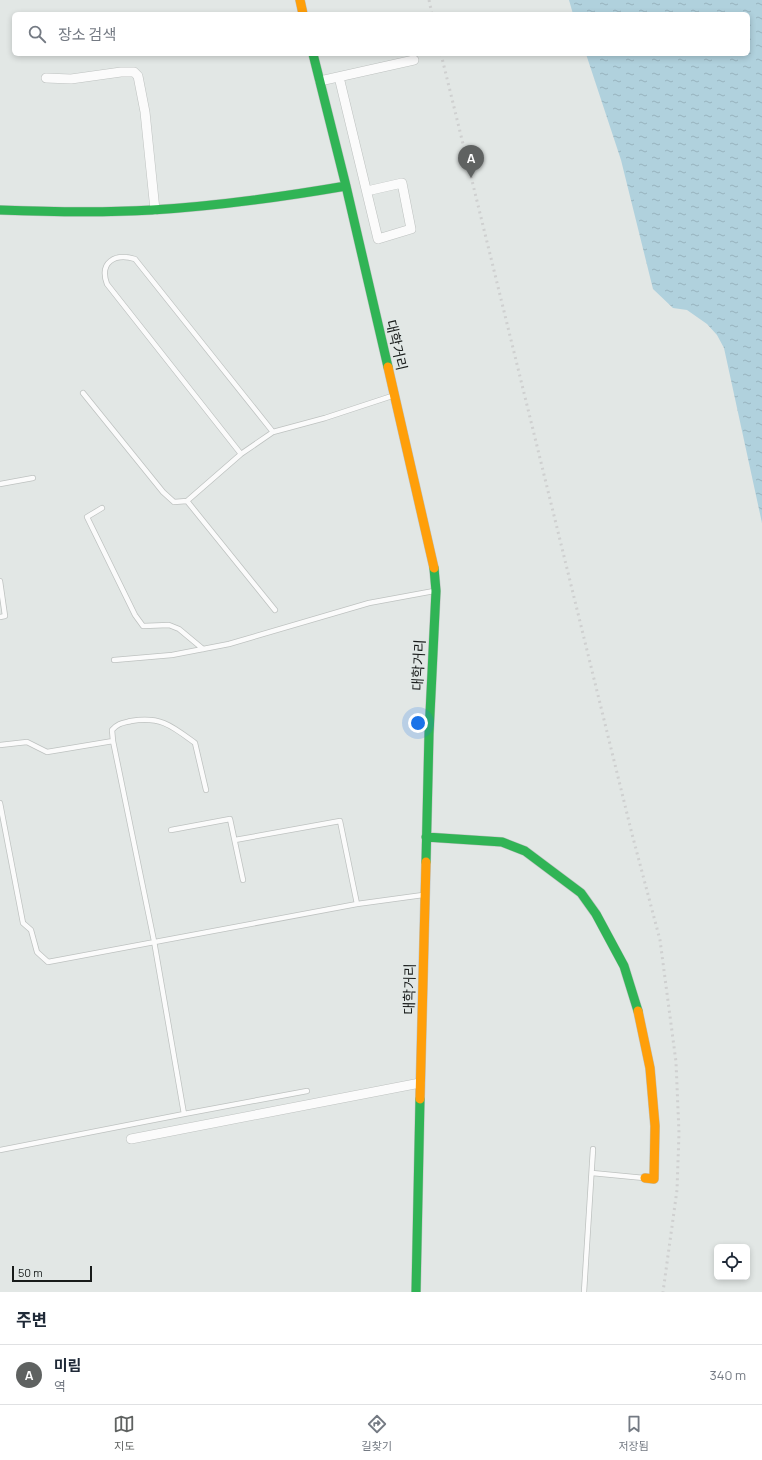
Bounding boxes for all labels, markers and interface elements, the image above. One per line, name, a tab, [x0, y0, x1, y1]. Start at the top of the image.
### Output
search box	[12, 12, 750, 56]
icon: search	[26, 23, 48, 45]
text: 장소 검색	[58, 24, 116, 45]
pin: A	[458, 145, 484, 178]
street label: 대학거리	[382, 318, 412, 372]
street label: 대학거리	[407, 639, 429, 691]
your location	[408, 713, 428, 733]
street label: 대학거리	[399, 963, 419, 1015]
map controls	[714, 1244, 750, 1280]
button: locate	[714, 1244, 750, 1280]
scale bar	[12, 1264, 92, 1283]
text: 50 m	[18, 1265, 43, 1280]
text: 주변	[16, 1308, 47, 1331]
text: 미림	[54, 1355, 82, 1376]
text: A	[25, 1366, 33, 1384]
text: 340 m	[710, 1366, 746, 1384]
text: 역	[54, 1377, 66, 1395]
tab: 지도	[113, 1413, 135, 1453]
tab: 길찾기	[362, 1413, 392, 1453]
tab: 저장됨	[618, 1413, 649, 1453]

